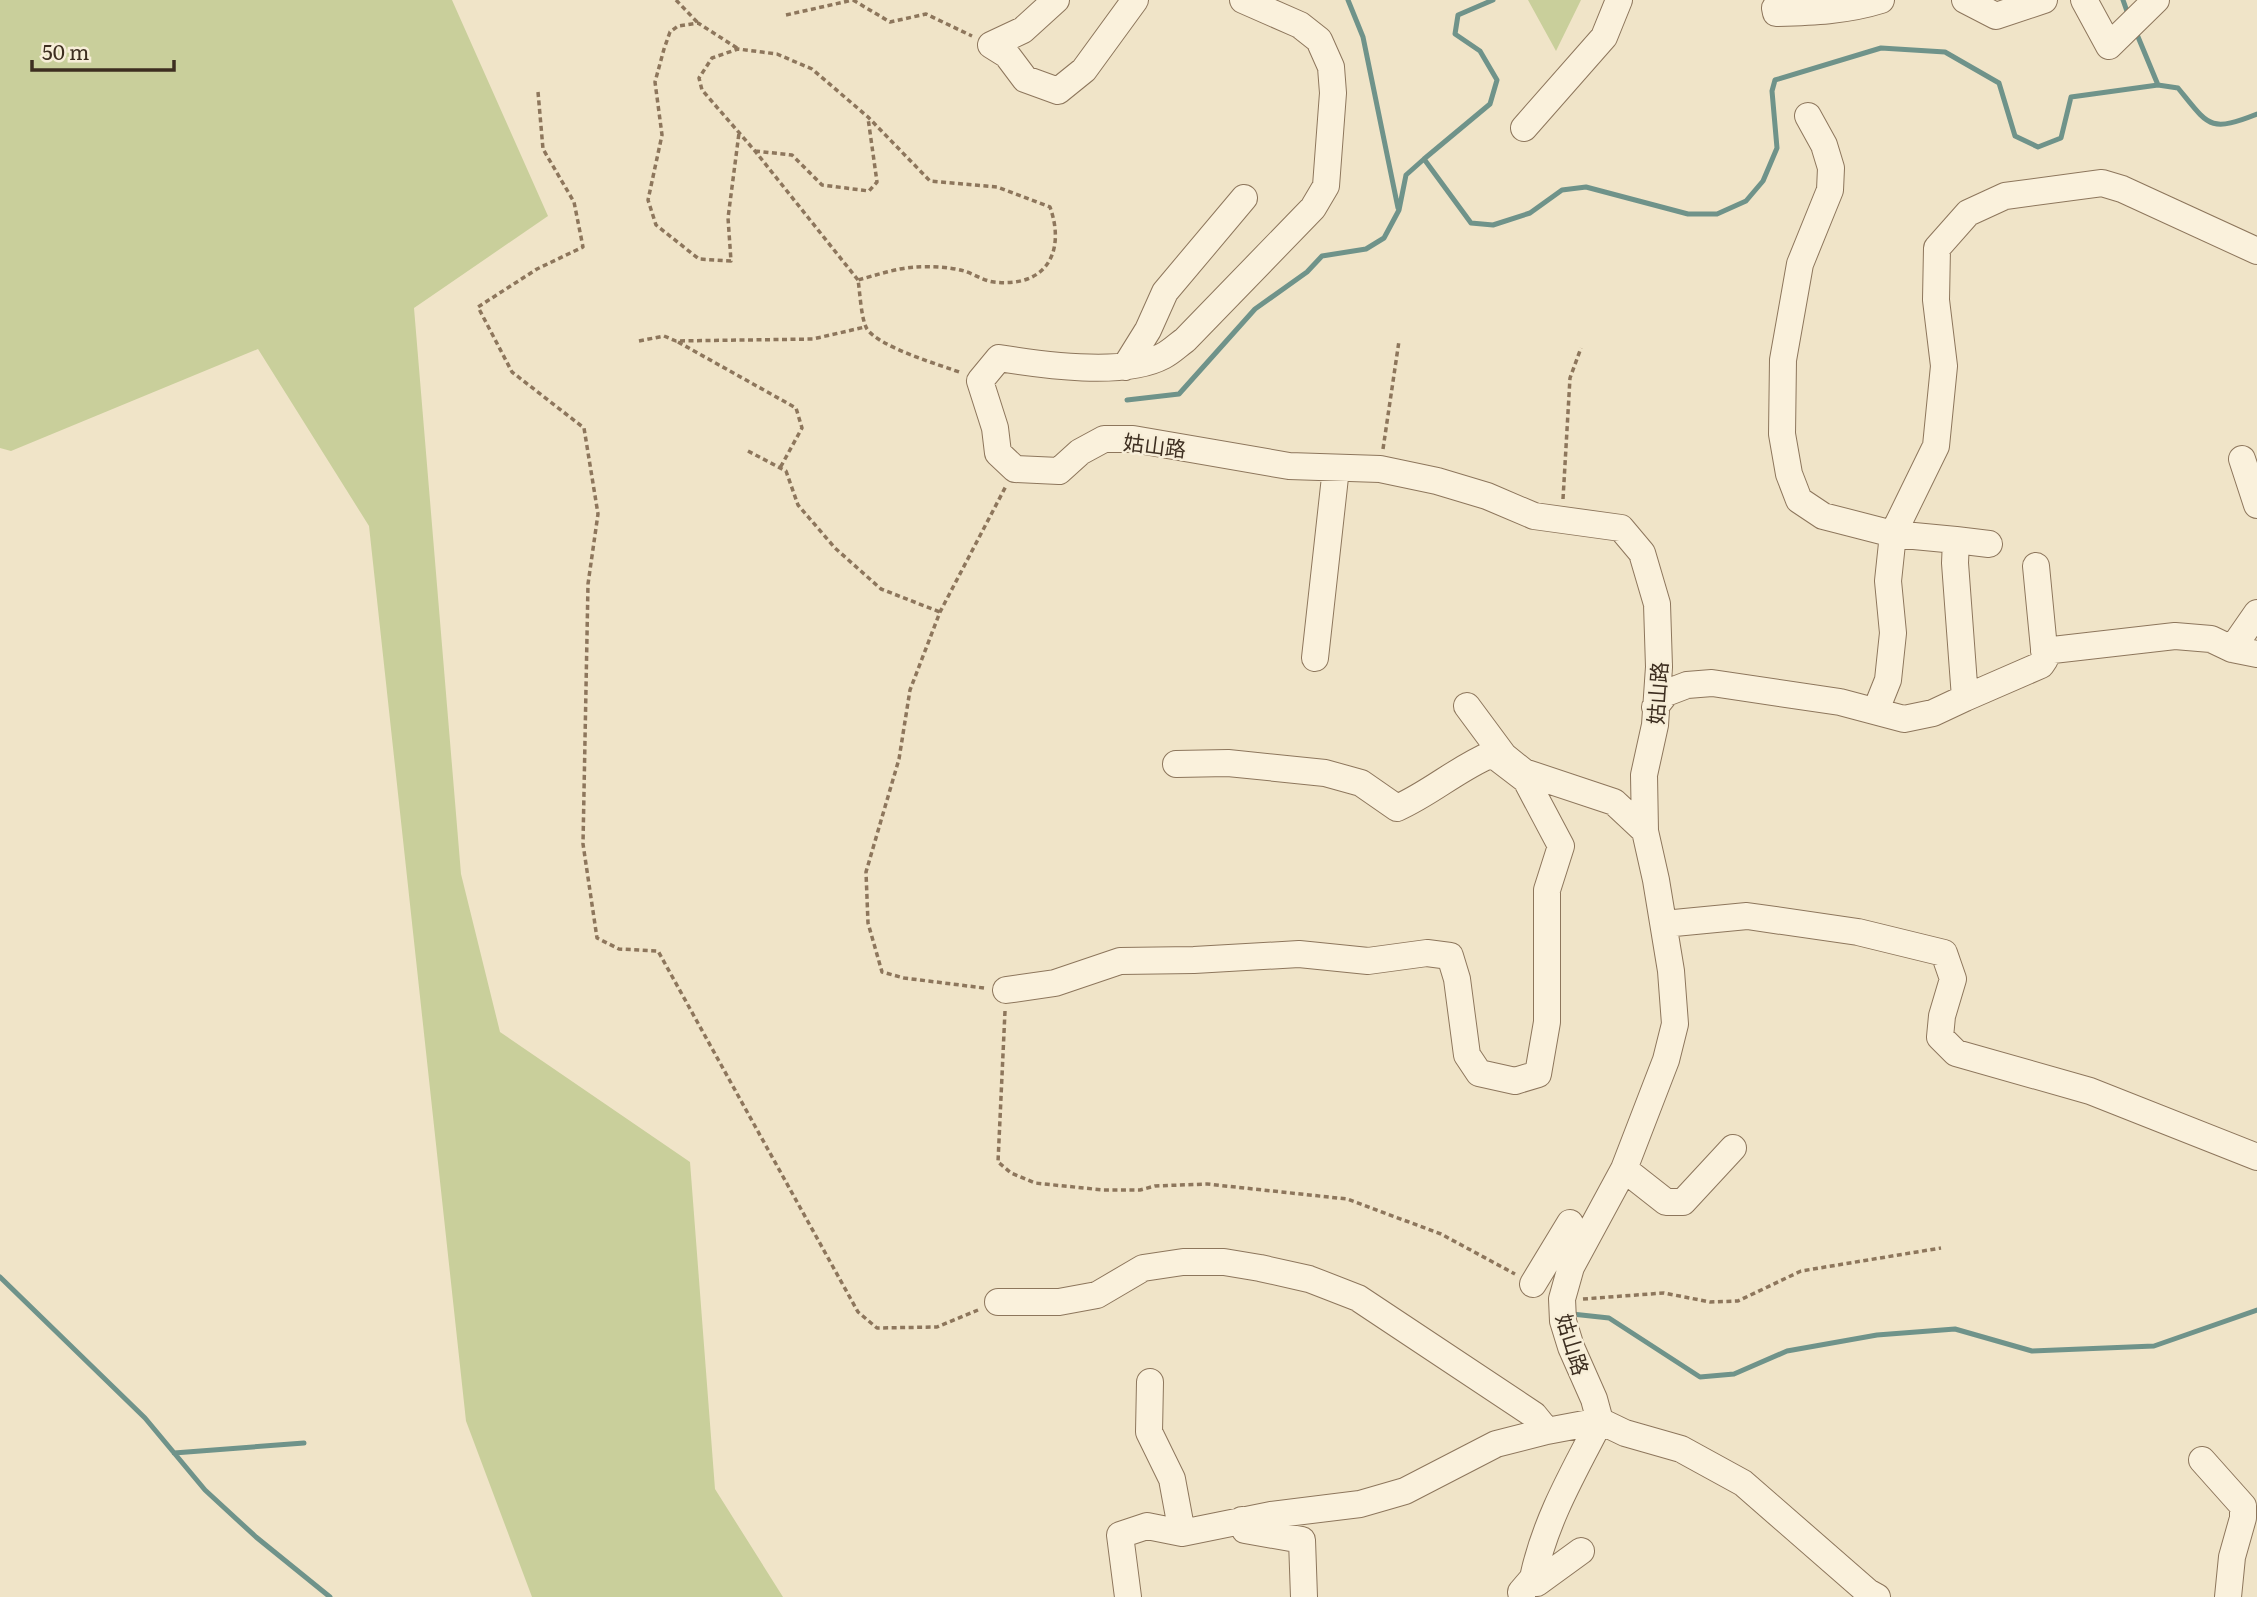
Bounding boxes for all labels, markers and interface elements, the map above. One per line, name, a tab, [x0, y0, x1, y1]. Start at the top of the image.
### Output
scale bar	[32, 28, 173, 72]
text: 50 m	[42, 35, 89, 66]
street label: 姑山路	[1122, 425, 1188, 463]
street label: 姑山路	[1638, 660, 1674, 726]
street label: 姑山路	[1550, 1309, 1598, 1379]

